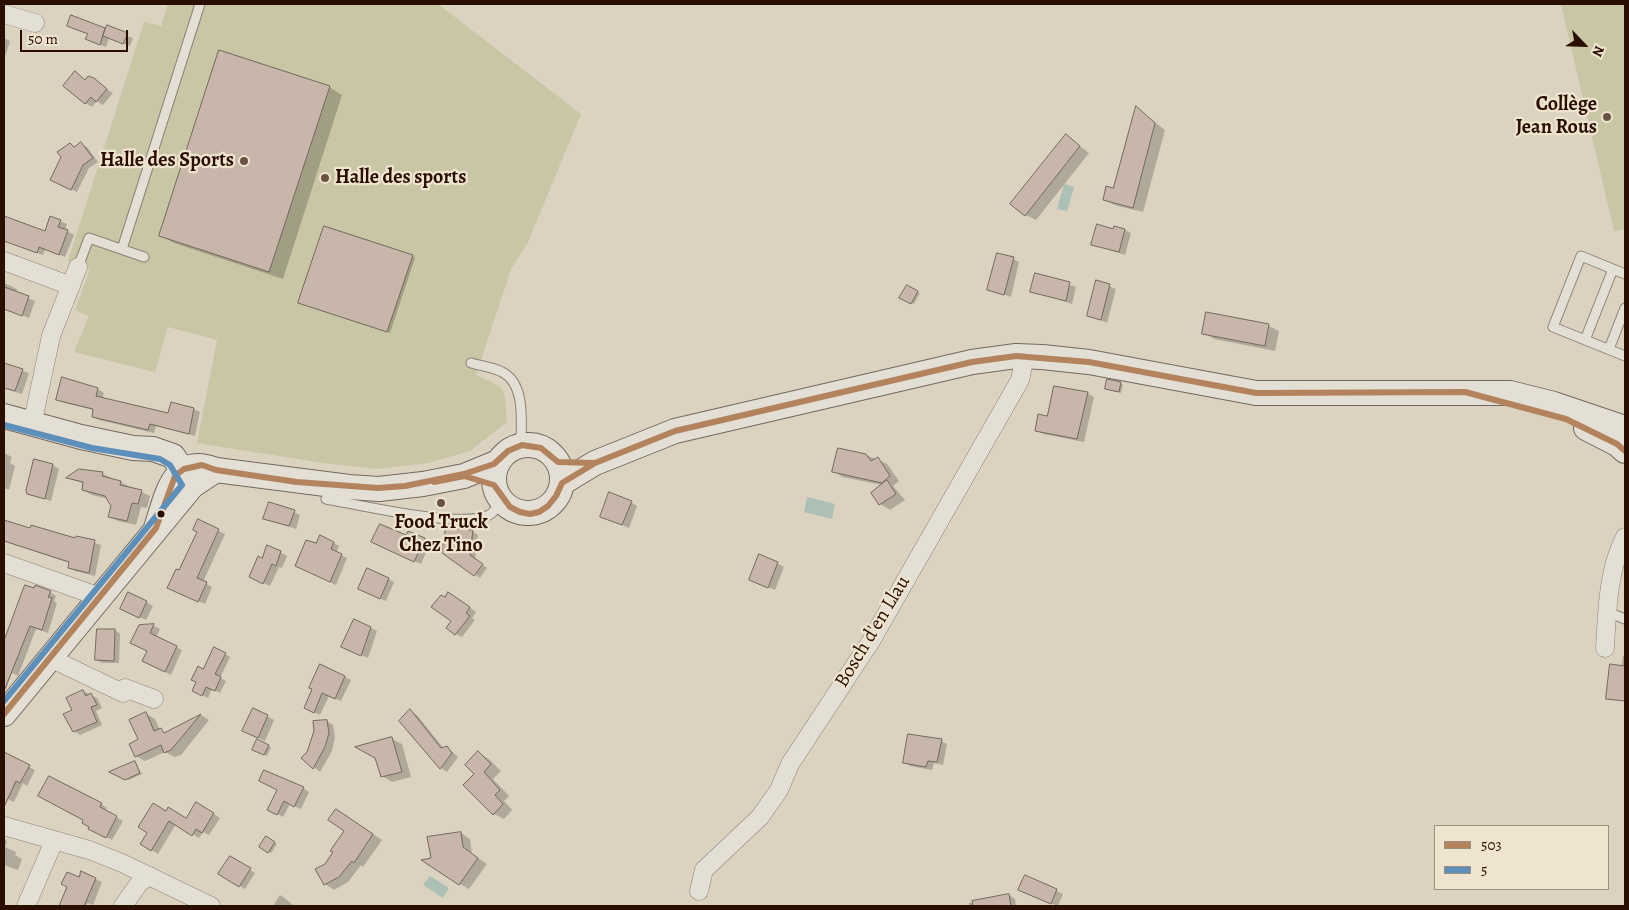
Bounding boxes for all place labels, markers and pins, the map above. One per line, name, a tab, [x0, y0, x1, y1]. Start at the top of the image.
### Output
place label: Collège Jean Rous	[1516, 93, 1597, 140]
marker: Collège Jean Rous	[1601, 111, 1613, 123]
place label: Halle des Sports	[100, 149, 234, 173]
marker: Halle des Sports	[238, 155, 250, 167]
place label: Halle des sports	[335, 166, 466, 190]
marker: Halle des sports	[319, 172, 331, 184]
marker: Food Truck Chez Tino	[435, 497, 447, 509]
unlabelled marker	[156, 509, 166, 519]
place label: Food Truck Chez Tino	[394, 511, 488, 558]

